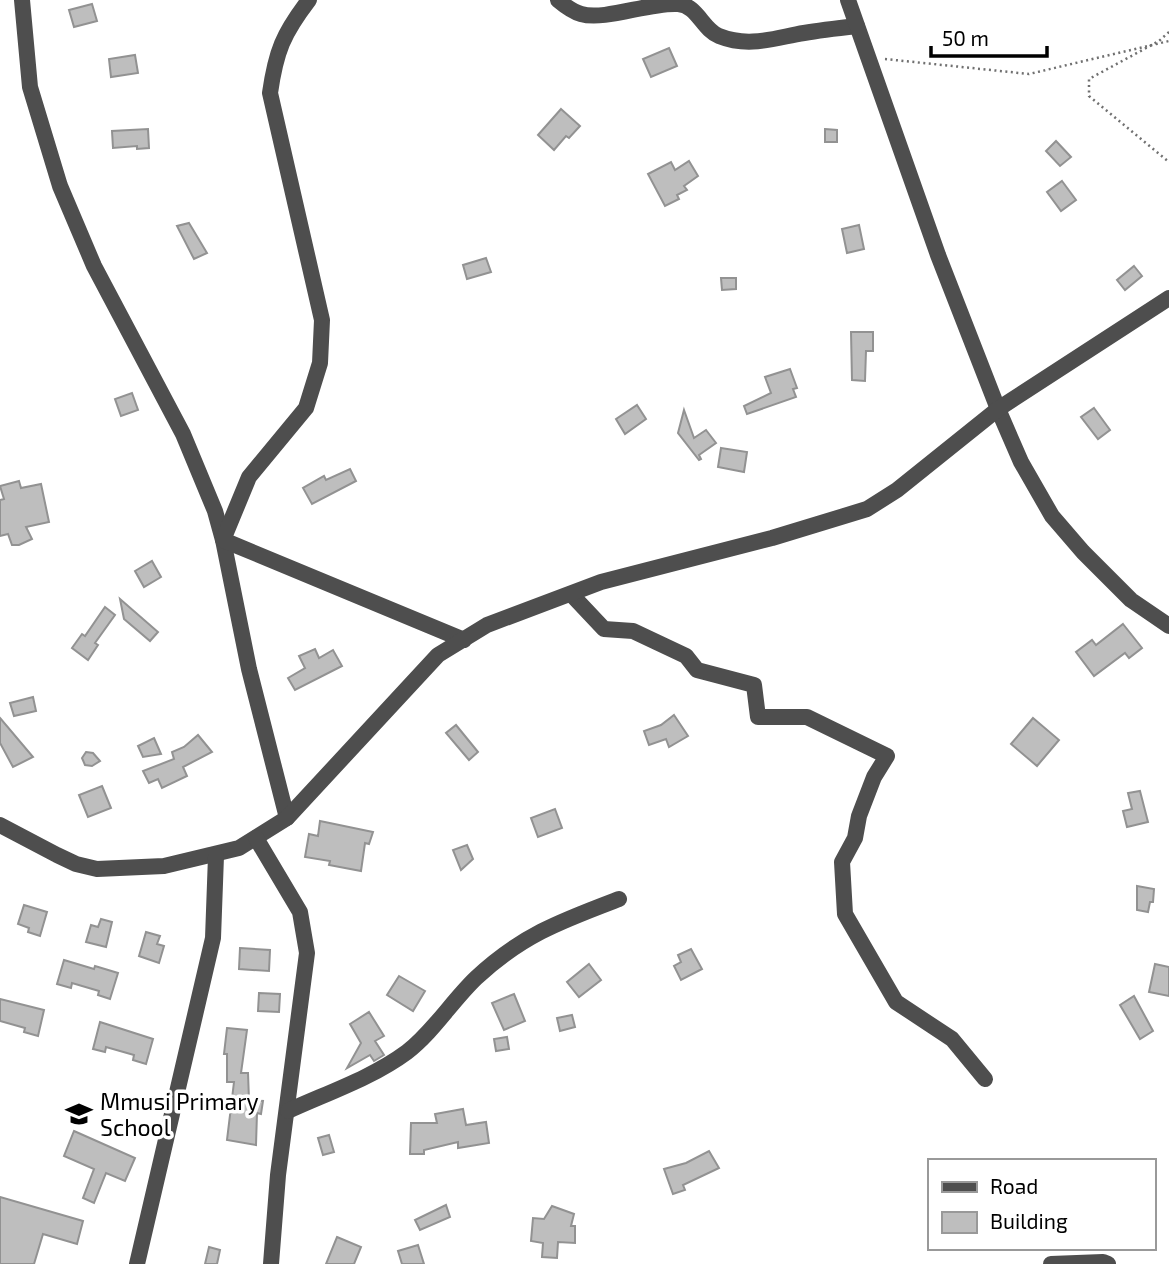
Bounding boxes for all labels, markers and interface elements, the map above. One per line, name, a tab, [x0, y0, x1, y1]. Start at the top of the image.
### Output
scale bar	[931, 14, 1046, 58]
text: 50 m	[942, 25, 989, 50]
place label: Mmusi Primary School	[100, 1087, 259, 1141]
school or university icon: Mmusi Primary School	[64, 1099, 94, 1129]
legend	[928, 1159, 1155, 1250]
text: Road	[990, 1173, 1038, 1198]
text: Building	[990, 1208, 1068, 1233]

